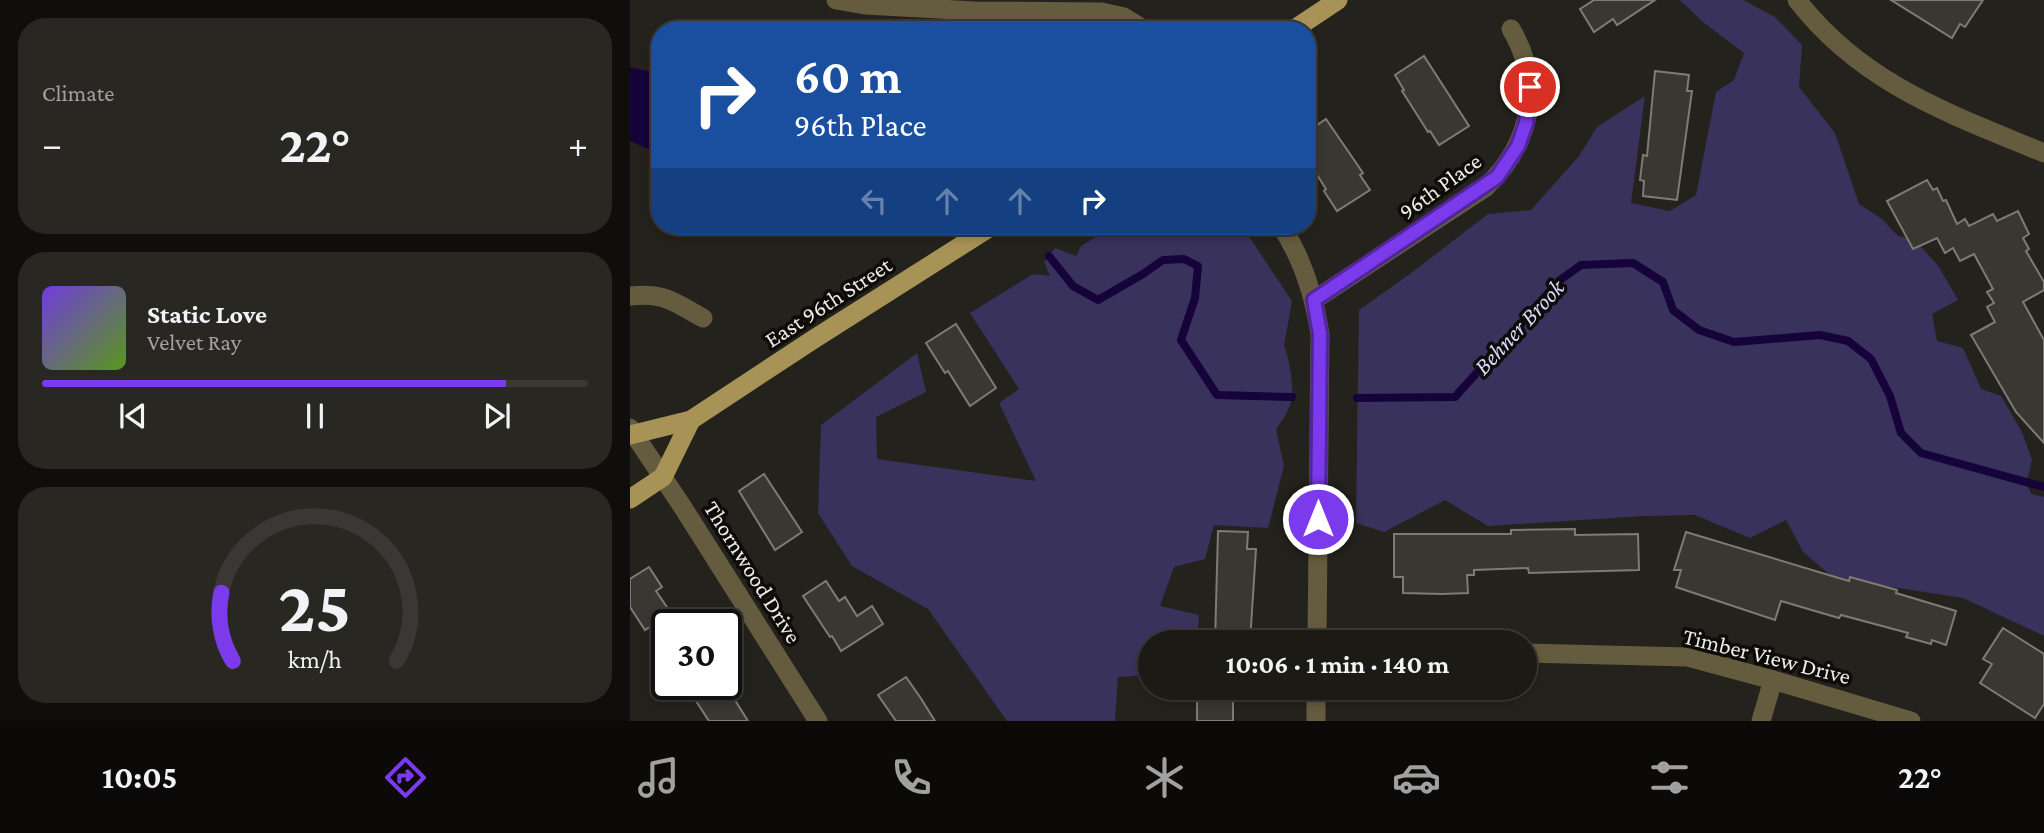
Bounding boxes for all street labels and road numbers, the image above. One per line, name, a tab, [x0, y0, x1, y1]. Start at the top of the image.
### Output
street label: 96th Place	[1394, 147, 1486, 225]
street label: East 96th Street	[760, 251, 896, 353]
street label: Thornwood Drive	[699, 496, 807, 648]
street label: Timber View Drive	[1681, 623, 1853, 689]

